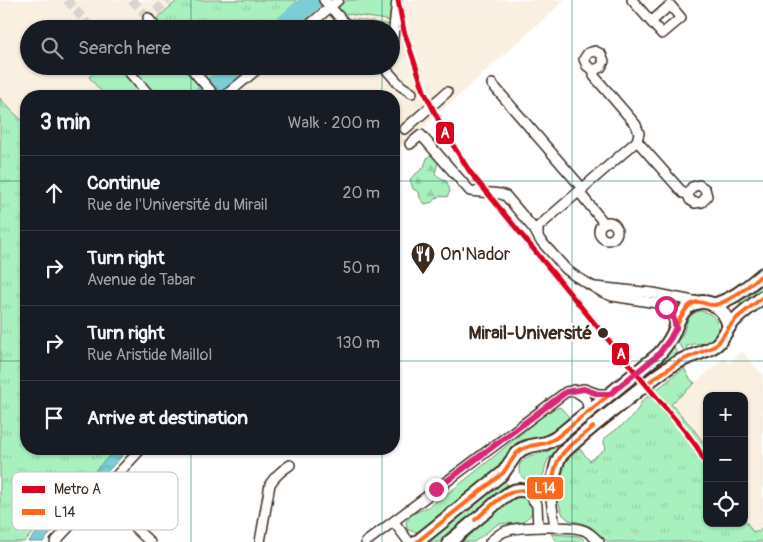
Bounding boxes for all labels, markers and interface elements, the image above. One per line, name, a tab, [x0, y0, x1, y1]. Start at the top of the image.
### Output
search box	[20, 20, 400, 75]
icon: search	[38, 34, 66, 62]
text: Search here	[78, 36, 171, 60]
text: 3 min	[40, 109, 90, 136]
text: Walk · 200 m	[288, 113, 380, 133]
line badge: A	[435, 121, 455, 145]
text: A	[440, 125, 450, 142]
text: Continue	[87, 171, 160, 195]
icon: ahead	[40, 179, 68, 207]
text: 20 m	[342, 183, 380, 203]
text: Rue de l'Université du Mirail	[87, 195, 268, 215]
restaurant icon: On'Nador	[410, 241, 436, 275]
place label: On'Nador	[440, 243, 511, 266]
text: Turn right	[87, 246, 165, 270]
icon: right	[40, 254, 68, 282]
text: 50 m	[343, 258, 380, 278]
text: Avenue de Tabar	[87, 270, 195, 290]
route start	[655, 296, 678, 319]
text: Turn right	[87, 321, 165, 345]
place label: Mirail-Université	[469, 322, 592, 345]
marker: Mirail-Université	[596, 326, 610, 340]
icon: right	[40, 329, 68, 357]
text: 130 m	[336, 333, 380, 353]
line badge: A	[611, 342, 630, 366]
text: Rue Aristide Maillol	[87, 345, 212, 365]
text: A	[616, 346, 626, 363]
map controls	[703, 392, 748, 527]
button: +	[703, 392, 748, 437]
icon: arrive	[40, 404, 68, 432]
text: Arrive at destination	[87, 406, 248, 430]
button: −	[703, 437, 748, 482]
legend	[12, 472, 178, 530]
line badge: L14	[526, 476, 564, 500]
route end	[425, 478, 448, 501]
text: L14	[534, 480, 557, 497]
text: Metro A	[54, 481, 101, 498]
button: locate	[703, 482, 748, 527]
text: L14	[54, 504, 76, 521]

